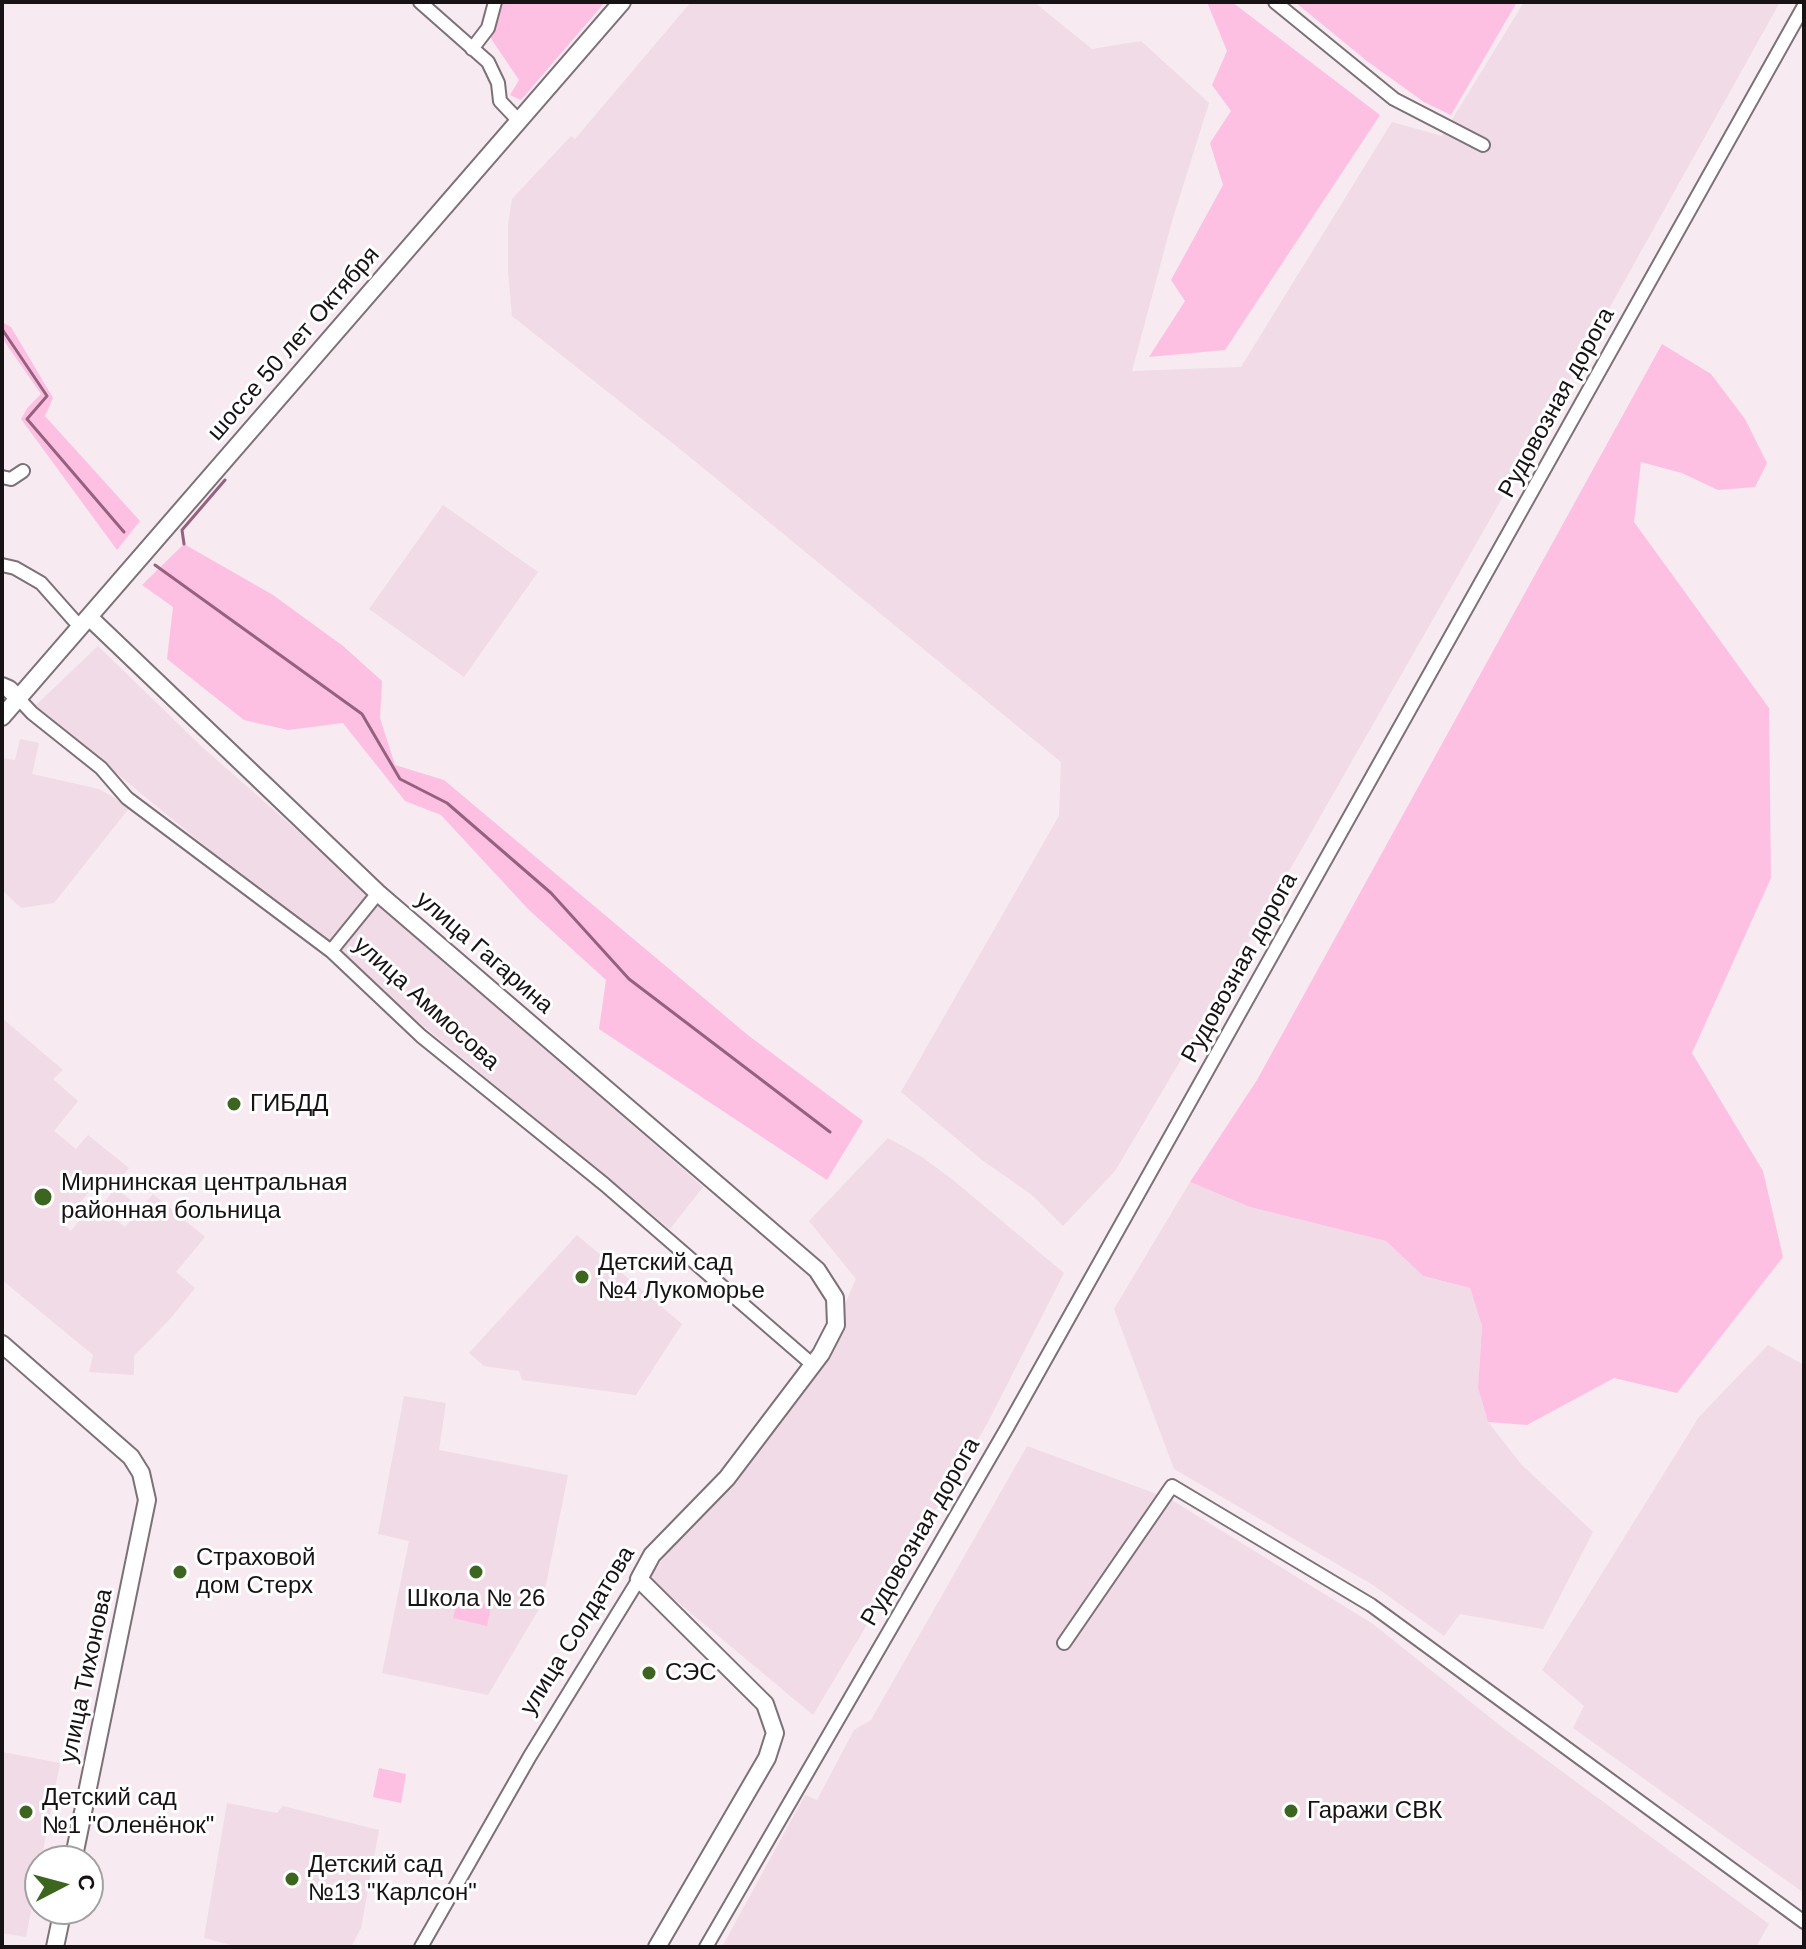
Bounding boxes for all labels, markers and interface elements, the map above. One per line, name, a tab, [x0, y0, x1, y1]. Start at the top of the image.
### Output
street label: шоссе 50 лет Октября	[202, 241, 386, 447]
street label: Рудовозная дорога	[1493, 303, 1621, 503]
street label: Рудовозная дорога	[1176, 868, 1304, 1068]
street label: улица Гагарина	[409, 886, 559, 1020]
street label: улица Аммосова	[347, 931, 505, 1077]
place label: ГИБДД	[250, 1090, 329, 1118]
marker: ГИБДД	[225, 1095, 243, 1113]
place label: Мирнинская центральная районная больница	[61, 1169, 348, 1225]
marker: Мирнинская центральная районная больница	[32, 1186, 54, 1208]
place label: Детский сад №4 Лукоморье	[598, 1249, 765, 1305]
marker: Детский сад №4 Лукоморье	[573, 1268, 591, 1286]
street label: Рудовозная дорога	[855, 1433, 987, 1631]
street label: улица Солдатова	[515, 1541, 641, 1721]
place label: Страховой дом Стерх	[196, 1544, 315, 1600]
marker: Страховой дом Стерх	[171, 1563, 189, 1581]
marker: Школа № 26	[467, 1563, 485, 1581]
place label: Школа № 26	[407, 1585, 545, 1613]
street label: улица Тихонова	[54, 1586, 120, 1766]
place label: СЭС	[665, 1659, 717, 1687]
marker: СЭС	[640, 1664, 658, 1682]
place label: Детский сад №1 "Оленёнок"	[42, 1784, 214, 1840]
place label: Гаражи СВК	[1307, 1797, 1442, 1825]
marker: Гаражи СВК	[1282, 1802, 1300, 1820]
marker: Детский сад №1 "Оленёнок"	[17, 1803, 35, 1821]
north arrow	[24, 1845, 104, 1925]
place label: Детский сад №13 "Карлсон"	[308, 1851, 477, 1907]
marker: Детский сад №13 "Карлсон"	[283, 1870, 301, 1888]
text: С	[73, 1873, 100, 1892]

